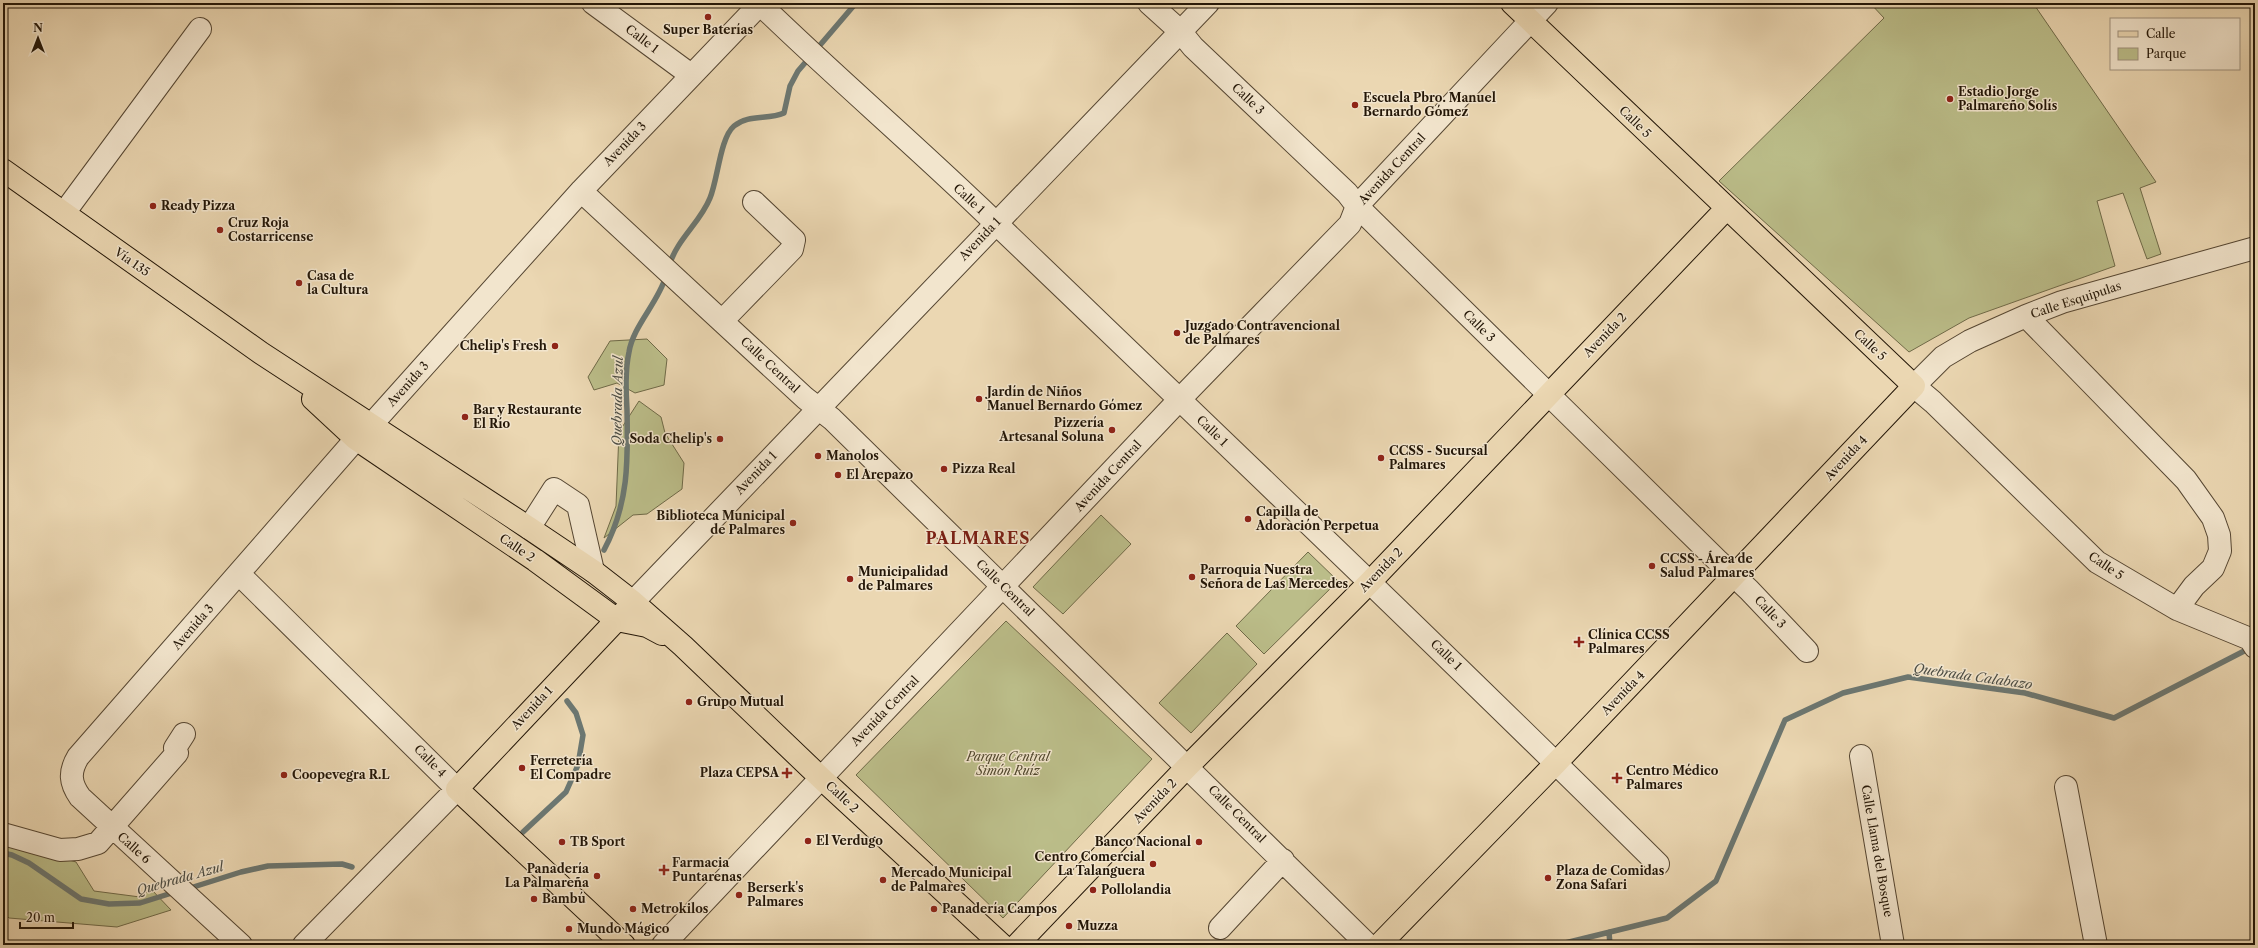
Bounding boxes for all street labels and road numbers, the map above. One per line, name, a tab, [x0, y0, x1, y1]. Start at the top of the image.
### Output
street label: Calle 1	[623, 21, 662, 56]
street label: Calle 3	[1229, 80, 1268, 117]
street label: Calle 5	[1616, 103, 1655, 141]
street label: Avenida 3	[599, 118, 649, 170]
street label: Avenida Central	[1354, 130, 1429, 208]
street label: Calle 1	[950, 180, 988, 217]
street label: Avenida 1	[955, 214, 1004, 264]
street label: Vía 135	[111, 243, 153, 279]
street label: Calle Esquipulas	[2029, 278, 2123, 321]
street label: Calle 3	[1460, 306, 1499, 345]
street label: Avenida 2	[1579, 309, 1629, 361]
street label: Calle 5	[1851, 326, 1890, 363]
street label: Calle Central	[738, 333, 803, 396]
street label: Avenida 3	[383, 358, 432, 410]
street label: Calle 1	[1194, 412, 1231, 449]
street label: Avenida 4	[1820, 432, 1870, 484]
street label: Avenida Central	[1070, 437, 1145, 515]
street label: Avenida 1	[731, 448, 780, 498]
street label: Calle 2	[497, 530, 538, 565]
street label: Avenida 2	[1355, 544, 1405, 596]
street label: Calle 5	[2086, 548, 2127, 583]
street label: Calle Central	[973, 556, 1038, 619]
street label: Calle 3	[1752, 592, 1789, 631]
street label: Avenida 3	[168, 601, 216, 653]
street label: Calle 1	[1428, 636, 1465, 673]
street label: Avenida 4	[1597, 667, 1647, 719]
street label: Avenida Central	[847, 672, 922, 749]
street label: Avenida 1	[507, 683, 556, 733]
street label: Calle 4	[411, 741, 450, 780]
street label: Avenida 2	[1129, 775, 1179, 827]
street label: Calle 2	[823, 778, 862, 816]
street label: Calle Central	[1205, 782, 1270, 846]
street label: Calle Llama del Bosque	[1858, 784, 1897, 918]
street label: Calle 6	[115, 829, 154, 866]

